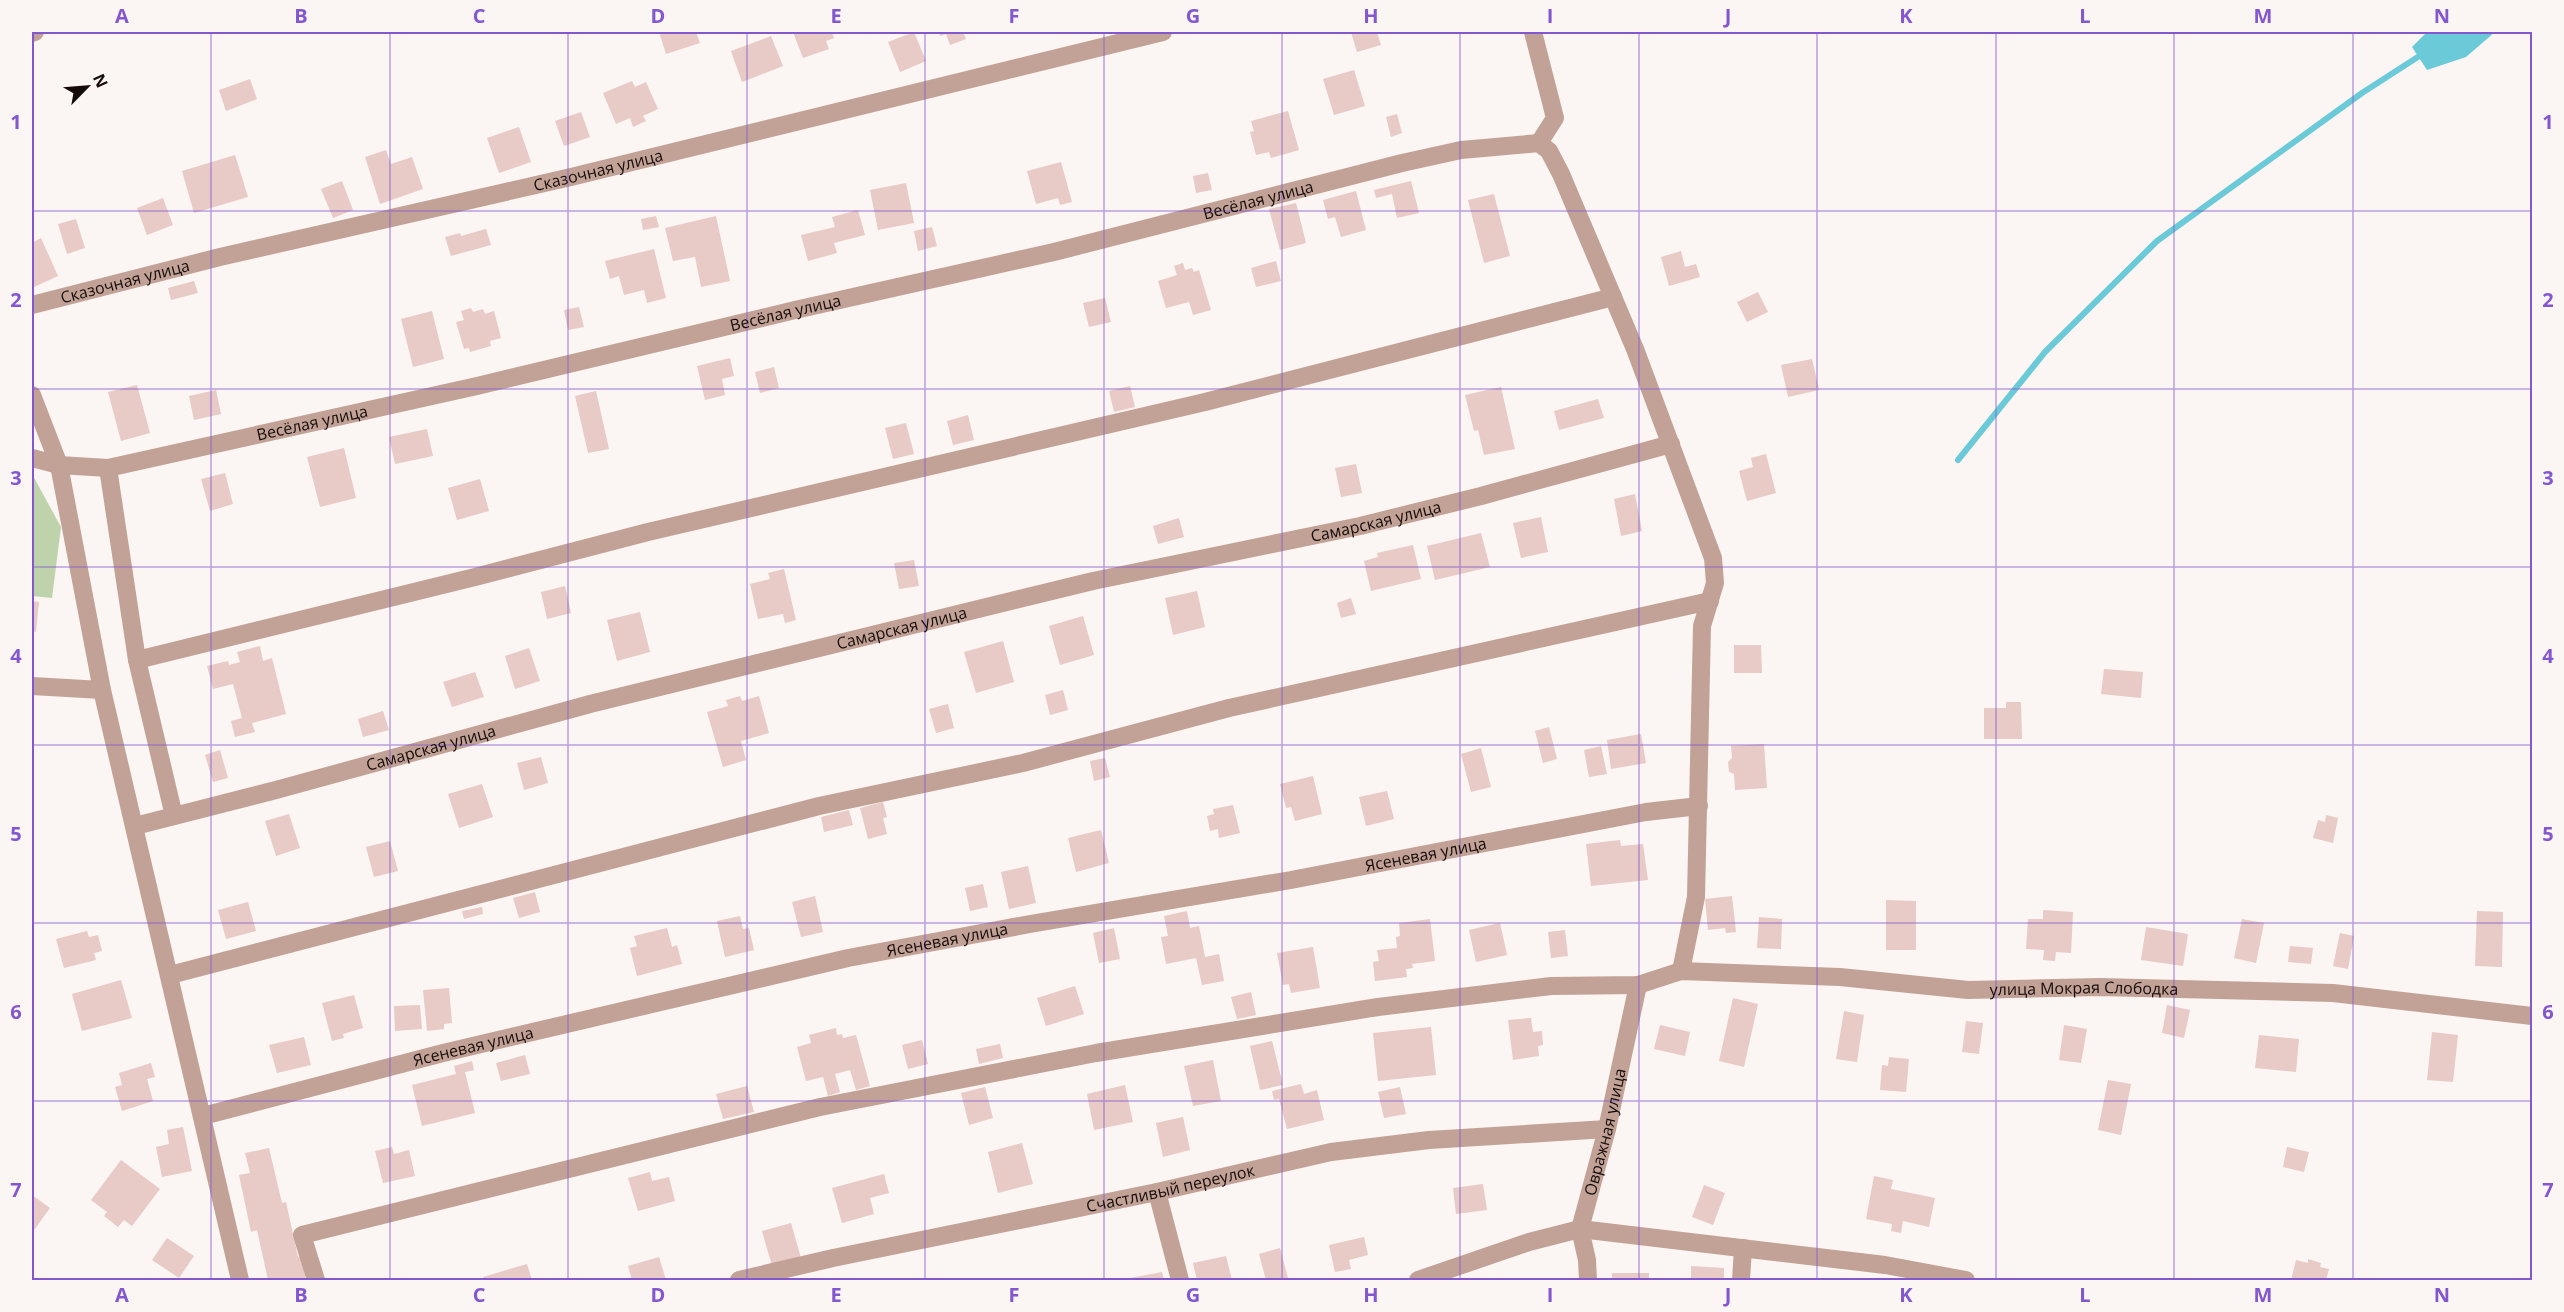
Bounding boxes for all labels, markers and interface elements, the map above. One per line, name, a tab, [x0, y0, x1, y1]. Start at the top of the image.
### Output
text: A	[115, 2, 129, 29]
text: B	[294, 2, 308, 29]
text: C	[473, 2, 486, 29]
text: D	[651, 2, 665, 29]
text: E	[830, 2, 842, 29]
text: F	[1009, 2, 1019, 29]
text: G	[1186, 2, 1200, 29]
text: H	[1363, 2, 1379, 29]
text: I	[1547, 2, 1553, 29]
text: J	[1723, 2, 1731, 29]
text: K	[1899, 2, 1913, 29]
text: L	[2079, 2, 2091, 29]
text: M	[2254, 2, 2272, 29]
text: N	[2434, 2, 2450, 29]
north arrow	[57, 57, 117, 117]
text: N	[88, 70, 113, 91]
text: 1	[10, 108, 22, 135]
text: 1	[2542, 108, 2554, 135]
street label: Сказочная улица	[531, 144, 665, 196]
street label: Весёлая улица	[1200, 175, 1316, 225]
street label: Сказочная улица	[58, 254, 192, 308]
text: 2	[10, 286, 22, 313]
text: 2	[2542, 286, 2554, 313]
street label: Весёлая улица	[728, 289, 843, 336]
street label: Весёлая улица	[254, 400, 370, 446]
text: 3	[10, 464, 22, 491]
text: 3	[2542, 464, 2554, 491]
street label: Самарская улица	[1309, 495, 1443, 547]
street label: Самарская улица	[834, 601, 969, 654]
text: 4	[10, 642, 22, 669]
text: 4	[2542, 642, 2554, 669]
street label: Самарская улица	[363, 719, 498, 776]
text: 5	[10, 820, 22, 847]
text: 5	[2542, 820, 2554, 847]
street label: Ясеневая улица	[1363, 832, 1488, 877]
street label: Ясеневая улица	[885, 917, 1010, 962]
street label: улица Мокрая Слободка	[1989, 976, 2179, 1001]
text: 6	[10, 998, 22, 1025]
text: 6	[2542, 998, 2554, 1025]
street label: Ясеневая улица	[410, 1021, 536, 1071]
street label: Овражная улица	[1579, 1066, 1631, 1198]
street label: Счастливый переулок	[1084, 1159, 1257, 1217]
text: 7	[10, 1176, 22, 1203]
text: 7	[2542, 1176, 2554, 1203]
text: A	[115, 1281, 129, 1308]
text: B	[294, 1281, 308, 1308]
text: C	[473, 1281, 486, 1308]
text: D	[651, 1281, 665, 1308]
text: E	[830, 1281, 842, 1308]
text: F	[1009, 1281, 1019, 1308]
text: G	[1186, 1281, 1200, 1308]
text: H	[1363, 1281, 1379, 1308]
text: I	[1547, 1281, 1553, 1308]
text: J	[1723, 1281, 1731, 1308]
text: K	[1899, 1281, 1913, 1308]
text: L	[2079, 1281, 2091, 1308]
text: M	[2254, 1281, 2272, 1308]
text: N	[2434, 1281, 2450, 1308]

